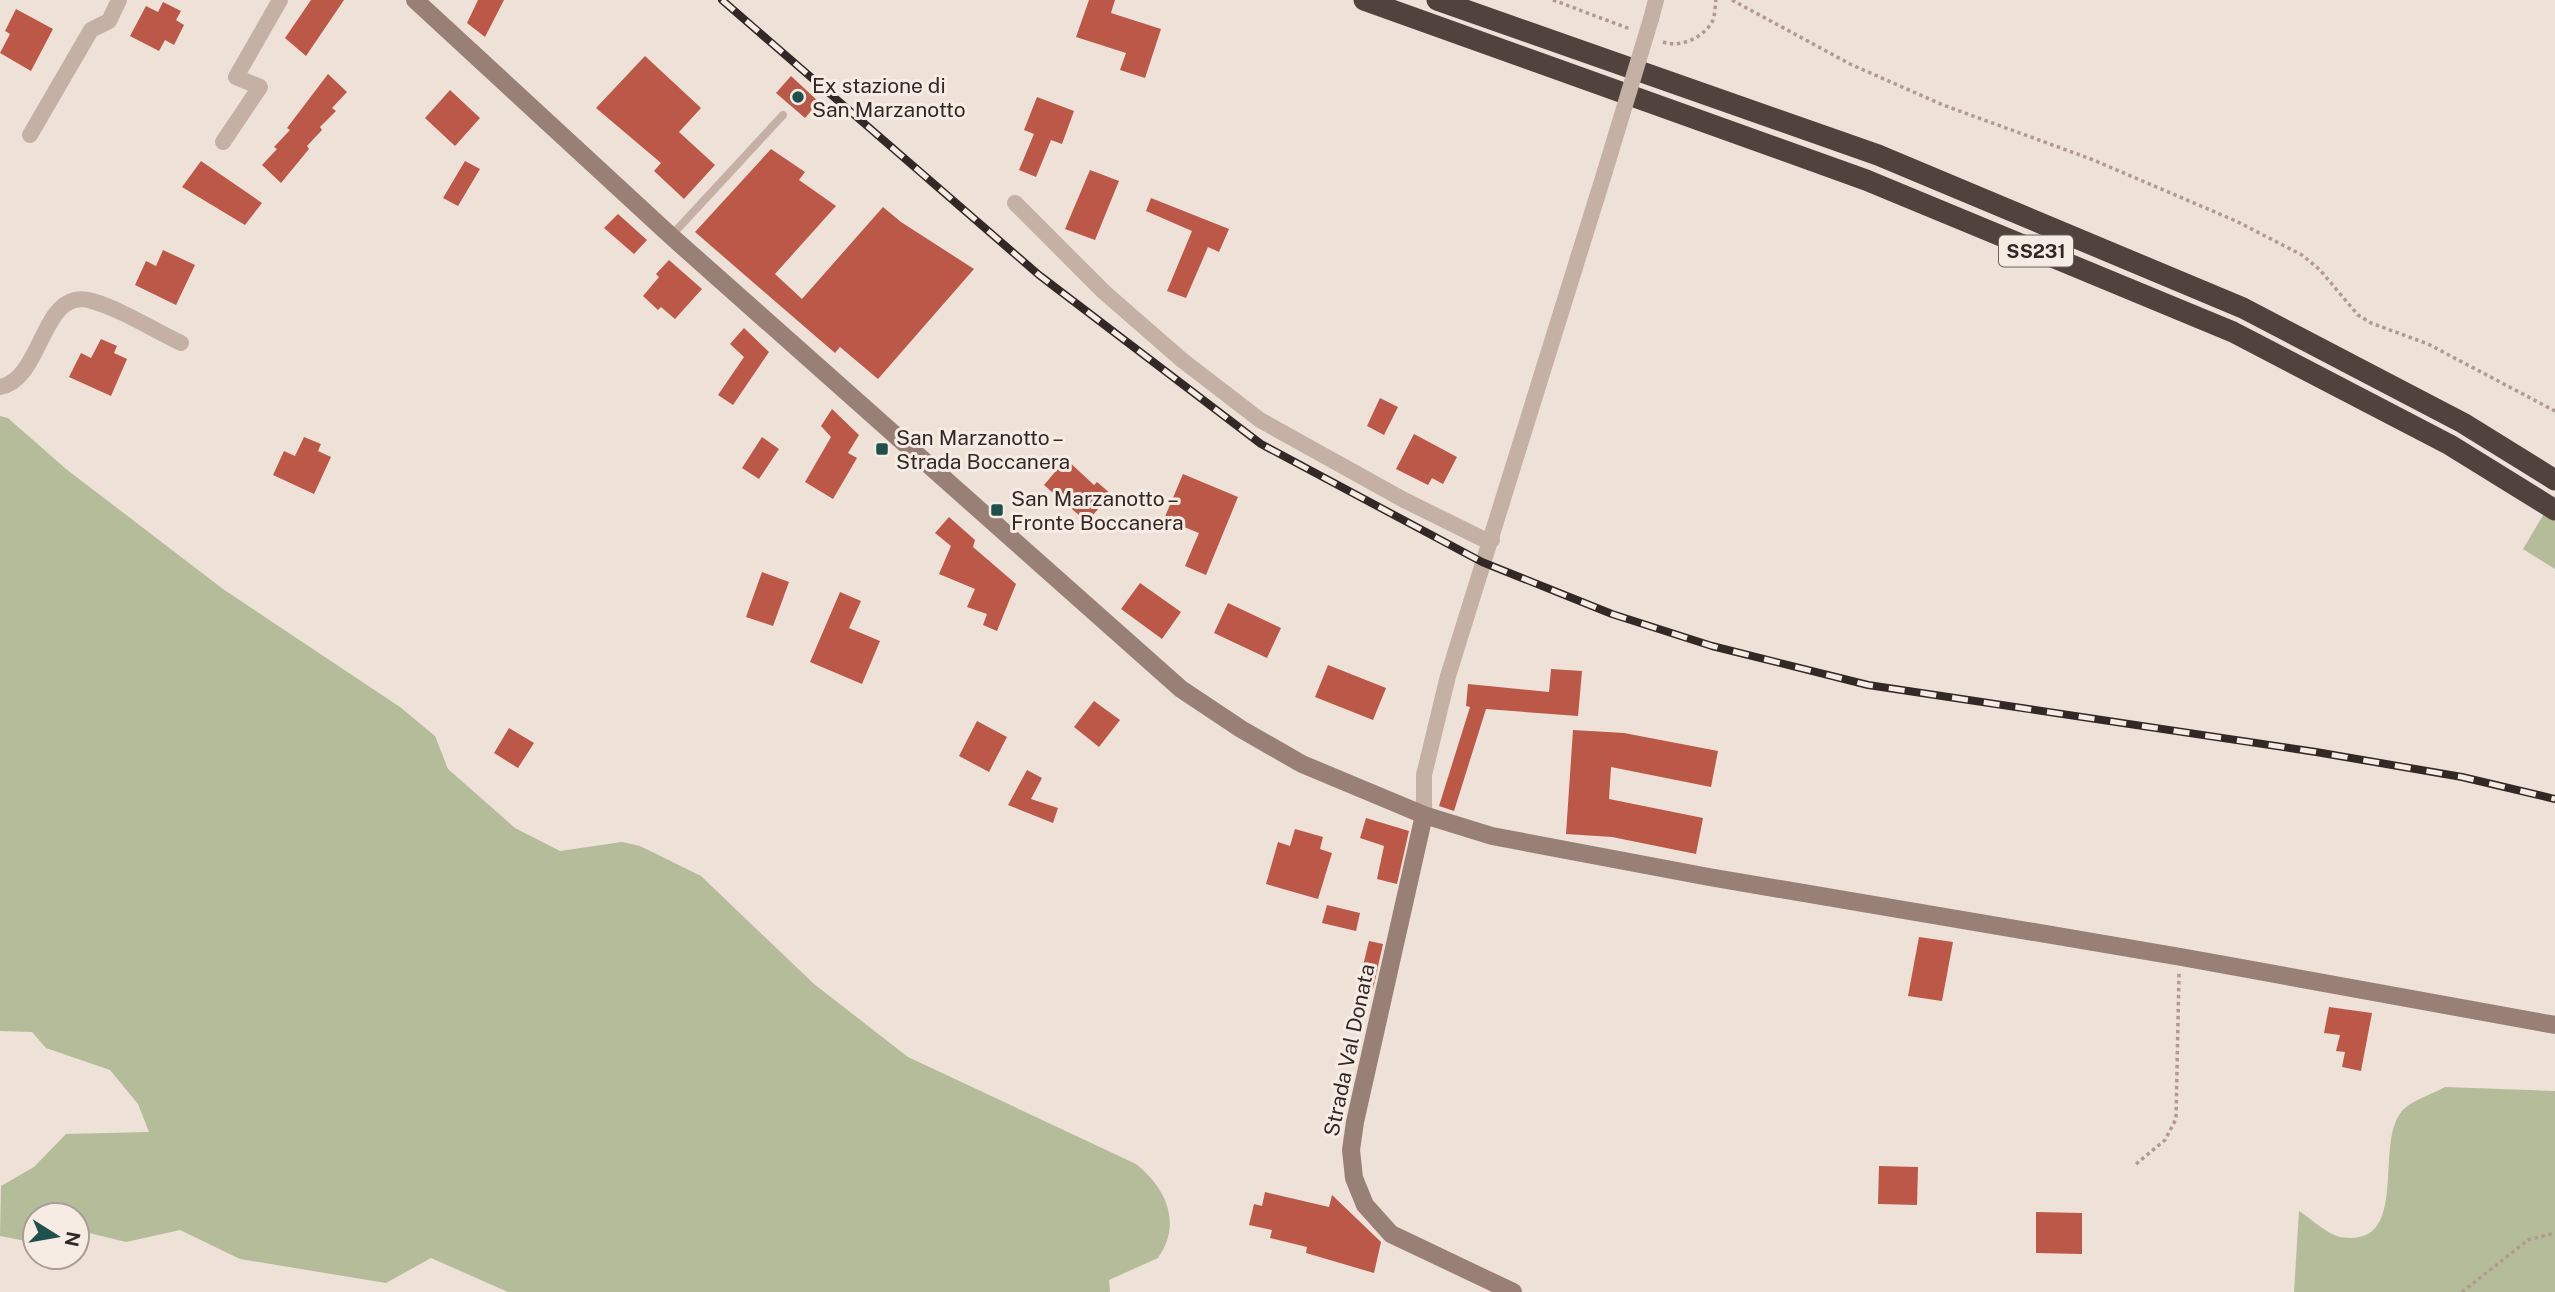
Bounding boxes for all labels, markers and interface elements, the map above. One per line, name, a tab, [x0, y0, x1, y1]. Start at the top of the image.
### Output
place label: Ex stazione di San Marzanotto	[812, 73, 966, 122]
marker: Ex stazione di San Marzanotto	[790, 89, 806, 105]
road number: SS231	[1999, 235, 2073, 266]
place label: San Marzanotto – Strada Boccanera	[896, 425, 1070, 474]
marker: San Marzanotto – Strada Boccanera	[874, 441, 890, 457]
place label: San Marzanotto – Fronte Boccanera	[1011, 486, 1184, 535]
marker: San Marzanotto – Fronte Boccanera	[989, 502, 1005, 518]
street label: Strada Val Donata	[1319, 961, 1379, 1139]
north arrow	[21, 1201, 91, 1271]
text: N	[60, 1230, 85, 1249]

